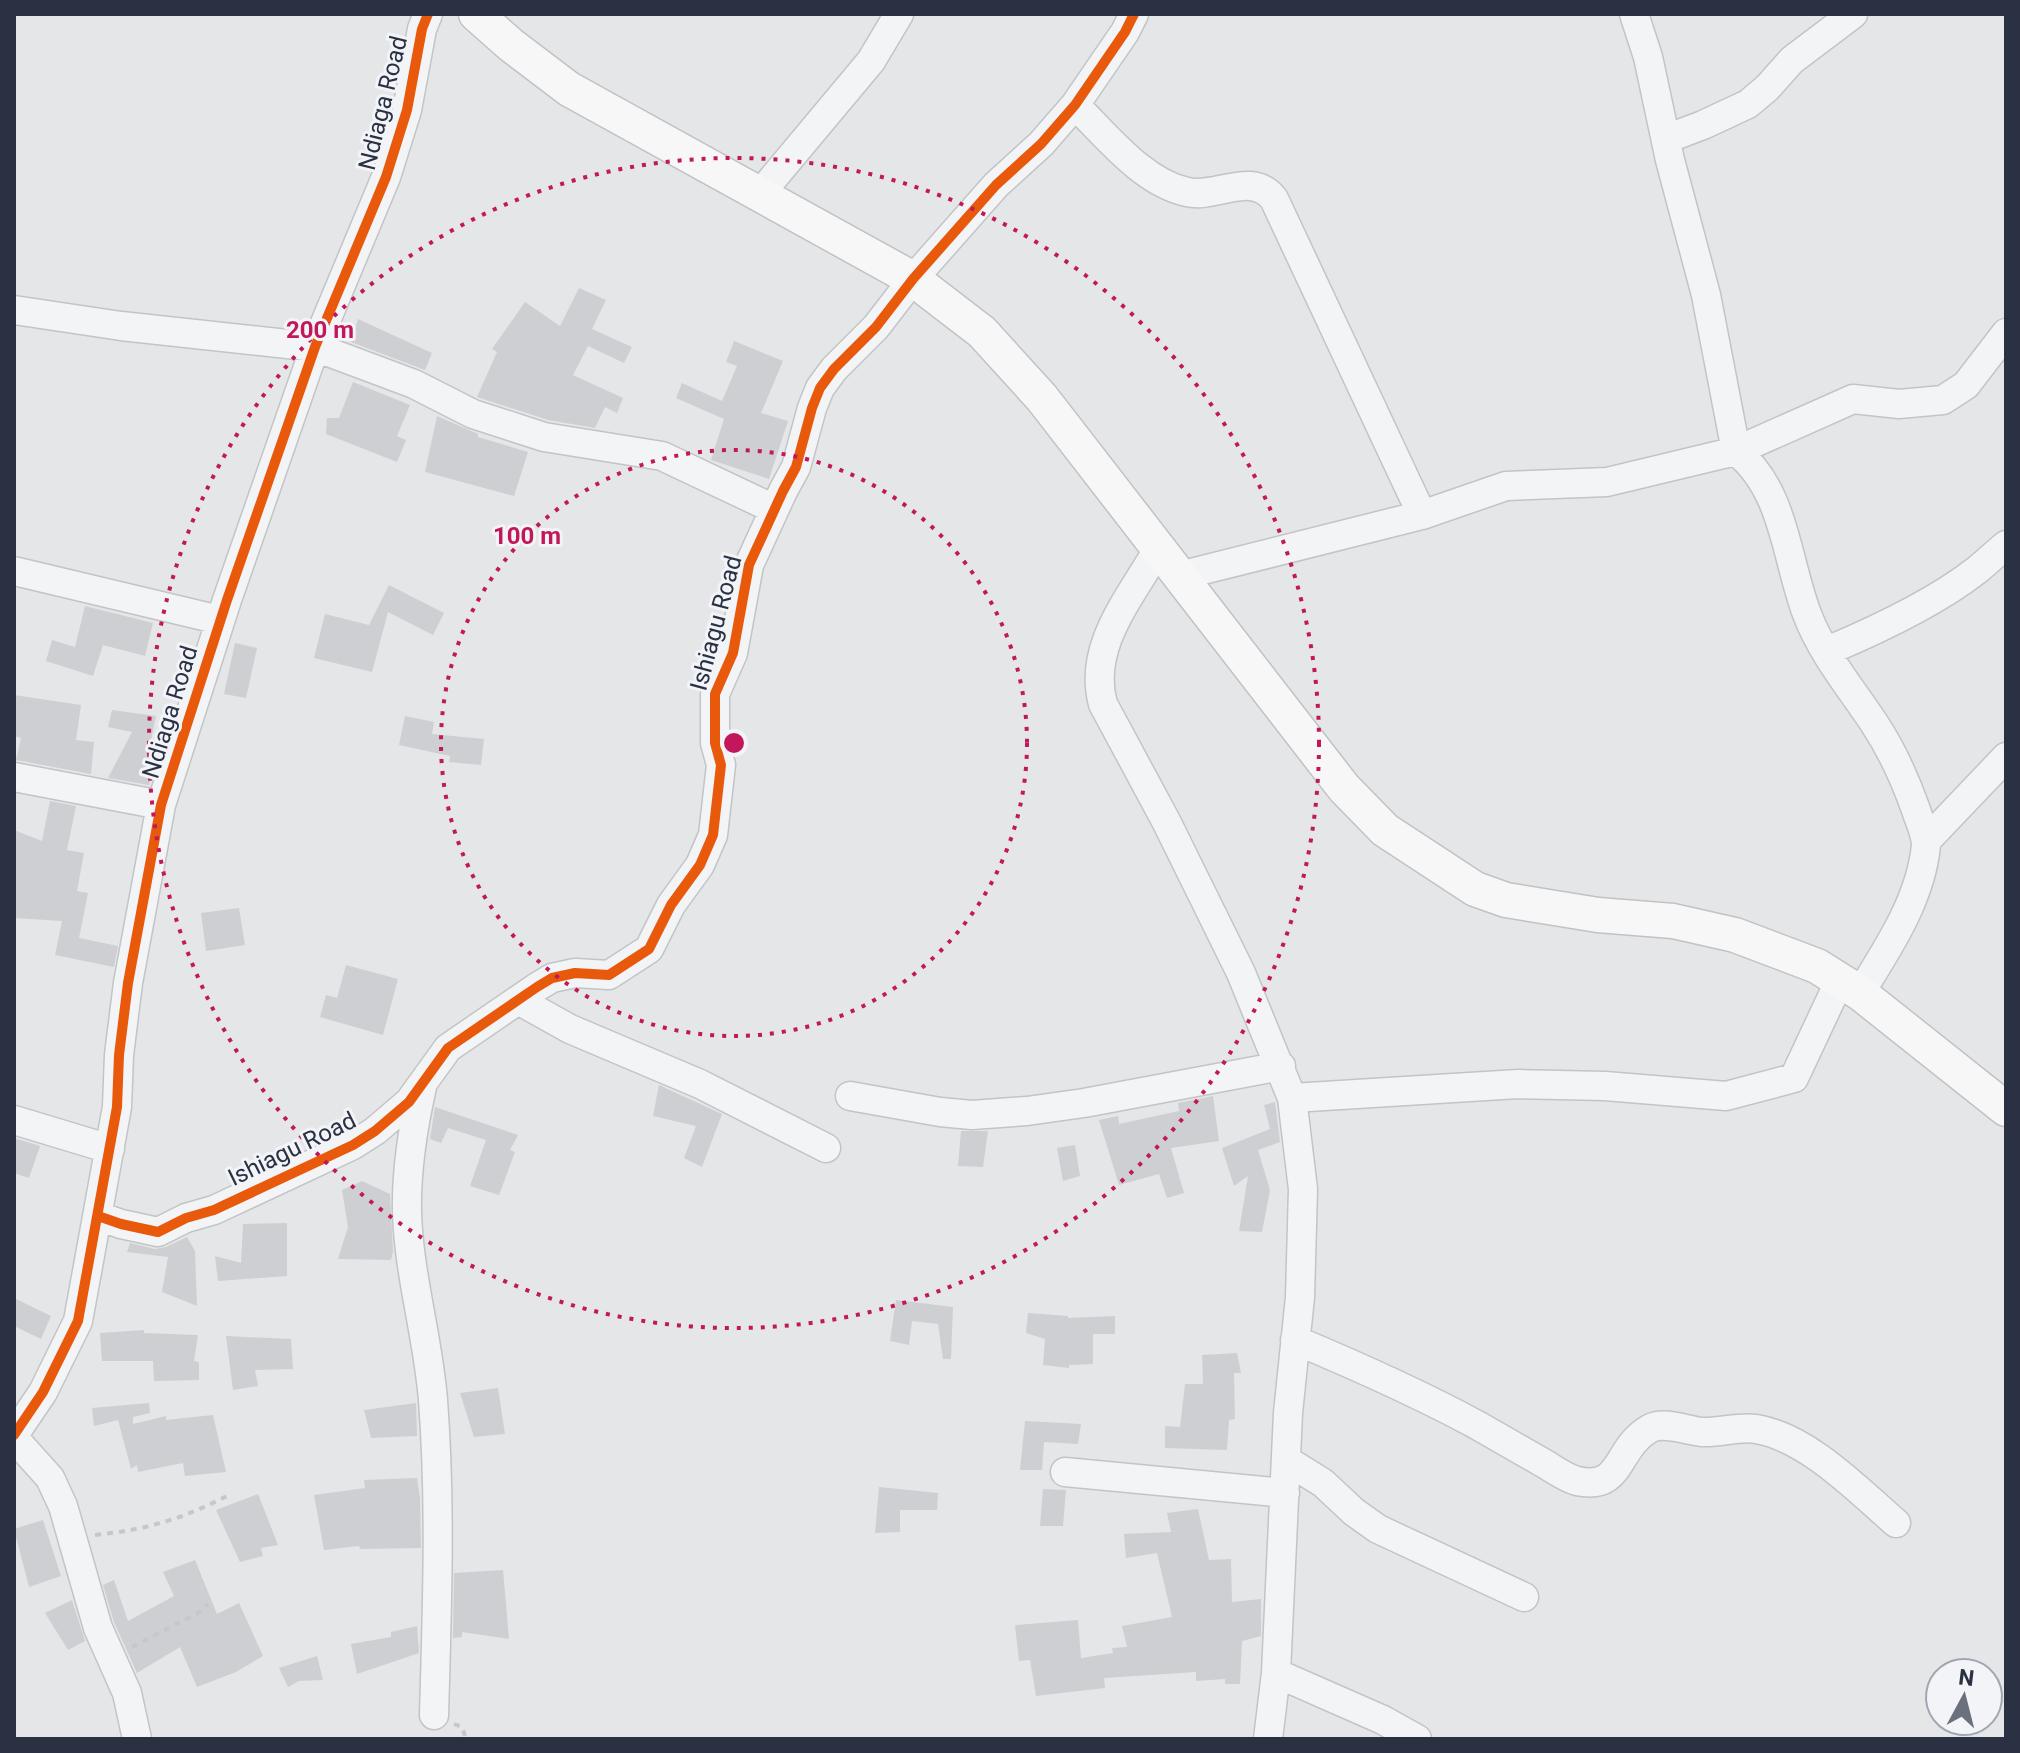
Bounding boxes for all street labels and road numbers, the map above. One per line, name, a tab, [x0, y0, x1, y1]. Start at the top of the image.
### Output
street label: Ndiaga Road	[353, 33, 413, 173]
street label: Ishiagu Road	[685, 552, 747, 694]
street label: Ndiaga Road	[137, 642, 203, 782]
street label: Ishiagu Road	[224, 1106, 360, 1192]

